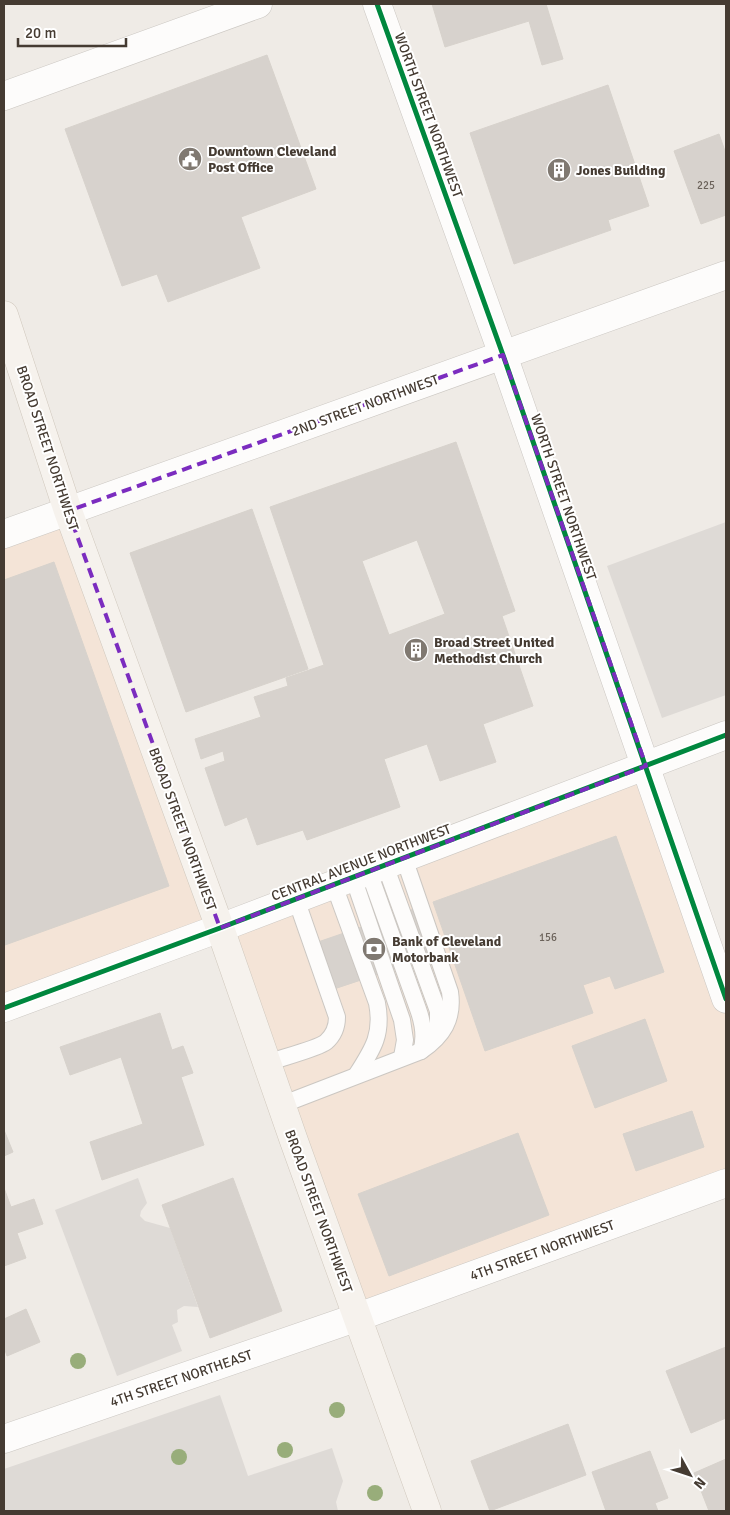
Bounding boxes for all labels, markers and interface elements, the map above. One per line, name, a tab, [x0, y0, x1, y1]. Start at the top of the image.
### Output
scale bar	[18, 15, 125, 47]
text: 20 m	[25, 24, 56, 42]
street label: WORTH STREET NORTHWEST	[391, 30, 466, 200]
place label: Downtown Cleveland Post Office	[208, 143, 337, 176]
public building icon: Downtown Cleveland Post Office	[177, 146, 203, 172]
building icon: Jones Building	[546, 157, 572, 183]
place label: Jones Building	[576, 162, 666, 179]
house number: 225	[697, 179, 715, 192]
street label: BROAD STREET NORTHWEST	[13, 364, 82, 533]
street label: 2ND STREET NORTHWEST	[289, 371, 441, 440]
street label: WORTH STREET NORTHWEST	[527, 412, 600, 583]
place label: Broad Street United Methodist Church	[434, 634, 555, 667]
building icon: Broad Street United Methodist Church	[403, 637, 429, 663]
street label: BROAD STREET NORTHWEST	[145, 745, 220, 913]
street label: CENTRAL AVENUE NORTHWEST	[269, 820, 454, 905]
house number: 156	[539, 931, 557, 944]
place label: Bank of Cleveland Motorbank	[392, 933, 502, 966]
bank icon: Bank of Cleveland Motorbank	[361, 936, 387, 962]
street label: BROAD STREET NORTHWEST	[281, 1127, 356, 1295]
street label: 4TH STREET NORTHWEST	[467, 1216, 617, 1285]
street label: 4TH STREET NORTHEAST	[108, 1346, 255, 1411]
north arrow	[665, 1450, 715, 1500]
text: N	[690, 1474, 709, 1492]

